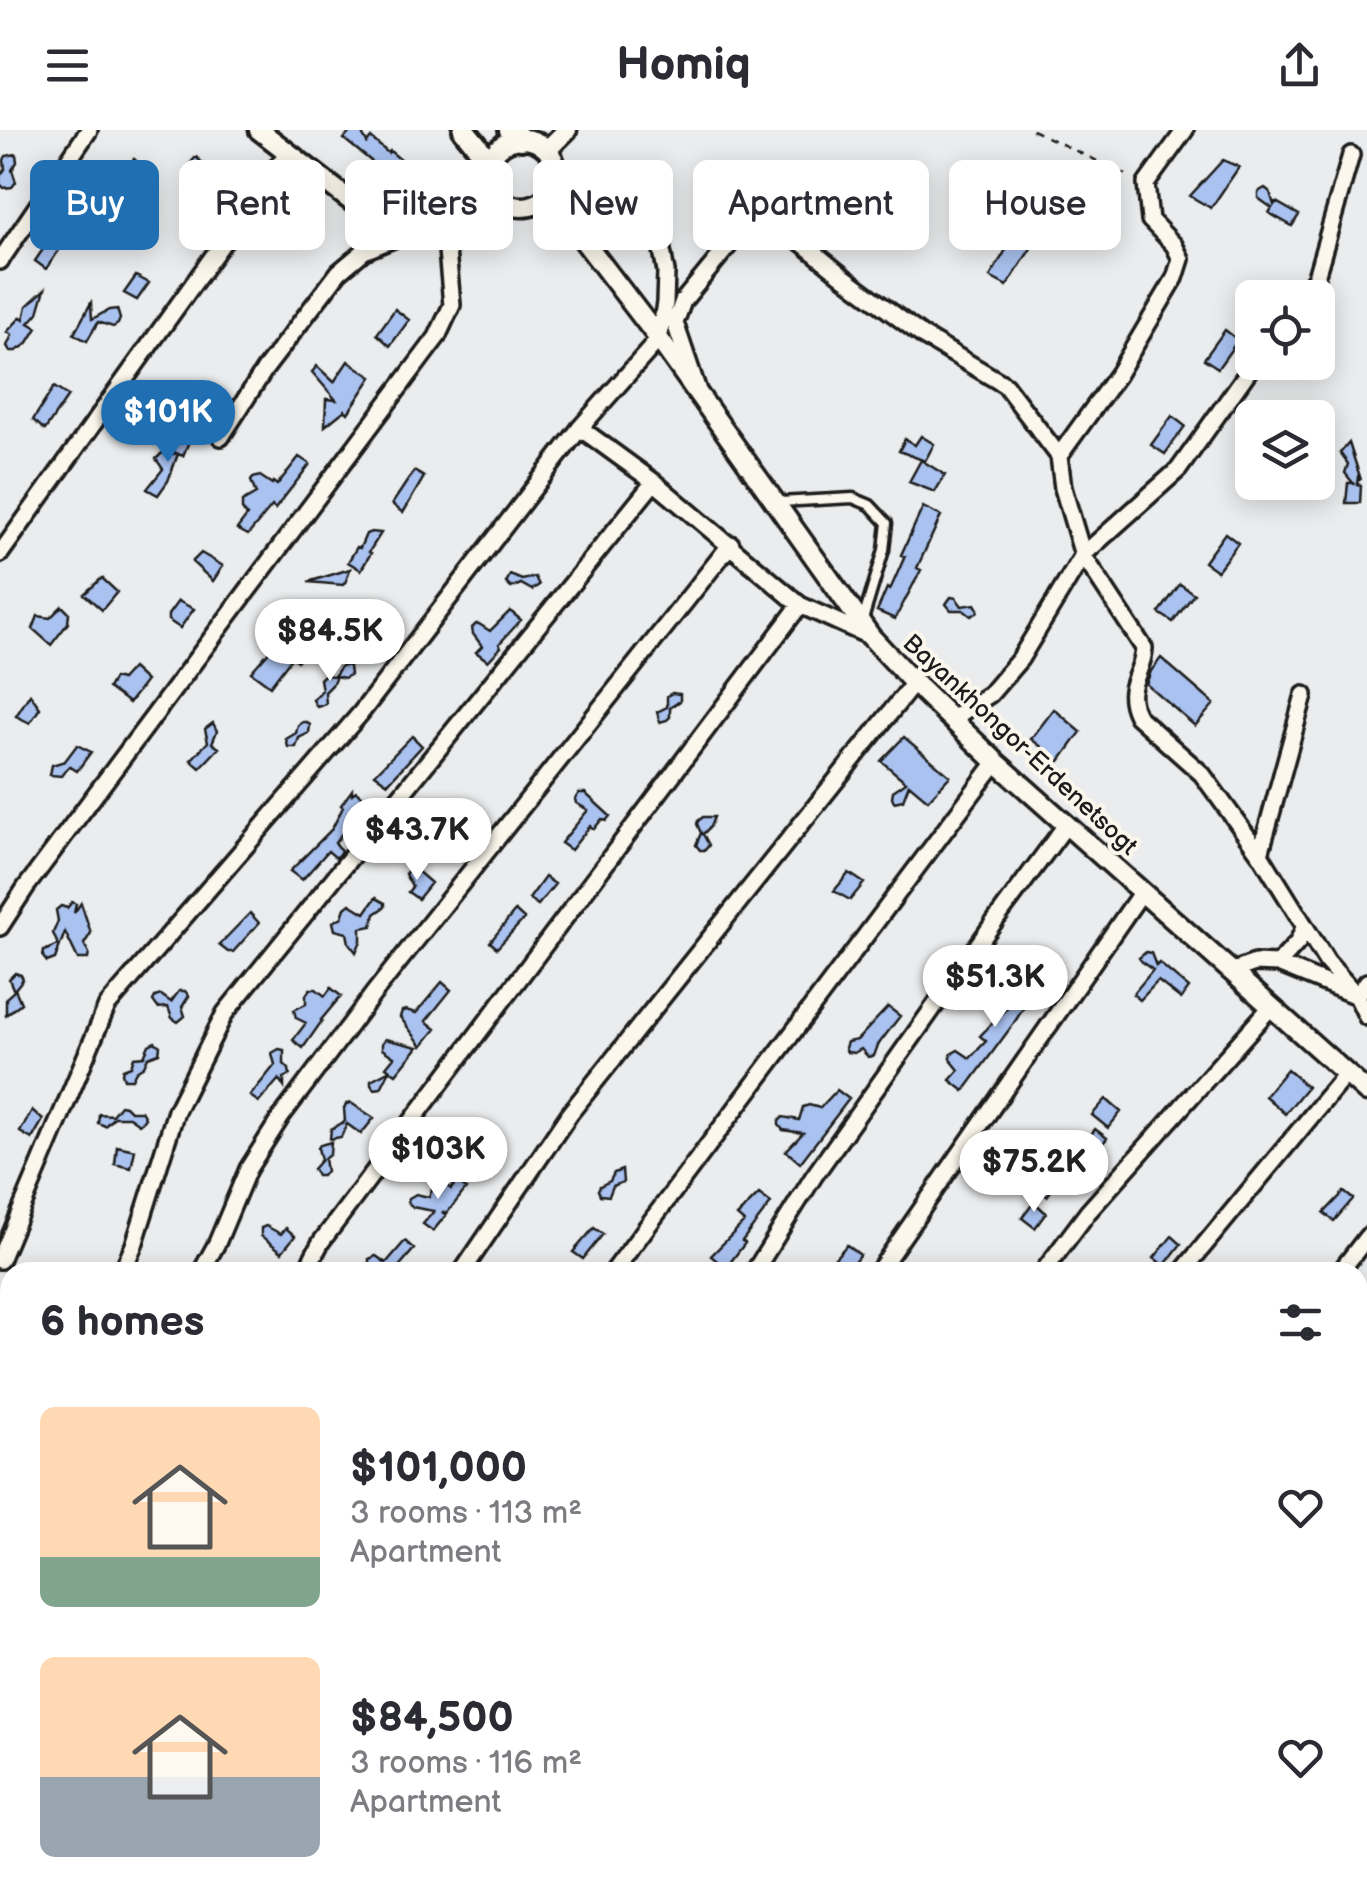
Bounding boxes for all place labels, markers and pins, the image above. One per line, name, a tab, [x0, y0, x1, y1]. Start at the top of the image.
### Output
pin: $101K	[98, 380, 238, 465]
pin: $84.5K	[249, 599, 411, 684]
pin: $43.7K	[336, 798, 498, 883]
pin: $51.3K	[914, 945, 1076, 1030]
pin: $103K	[368, 1117, 508, 1202]
pin: $75.2K	[953, 1130, 1115, 1215]

